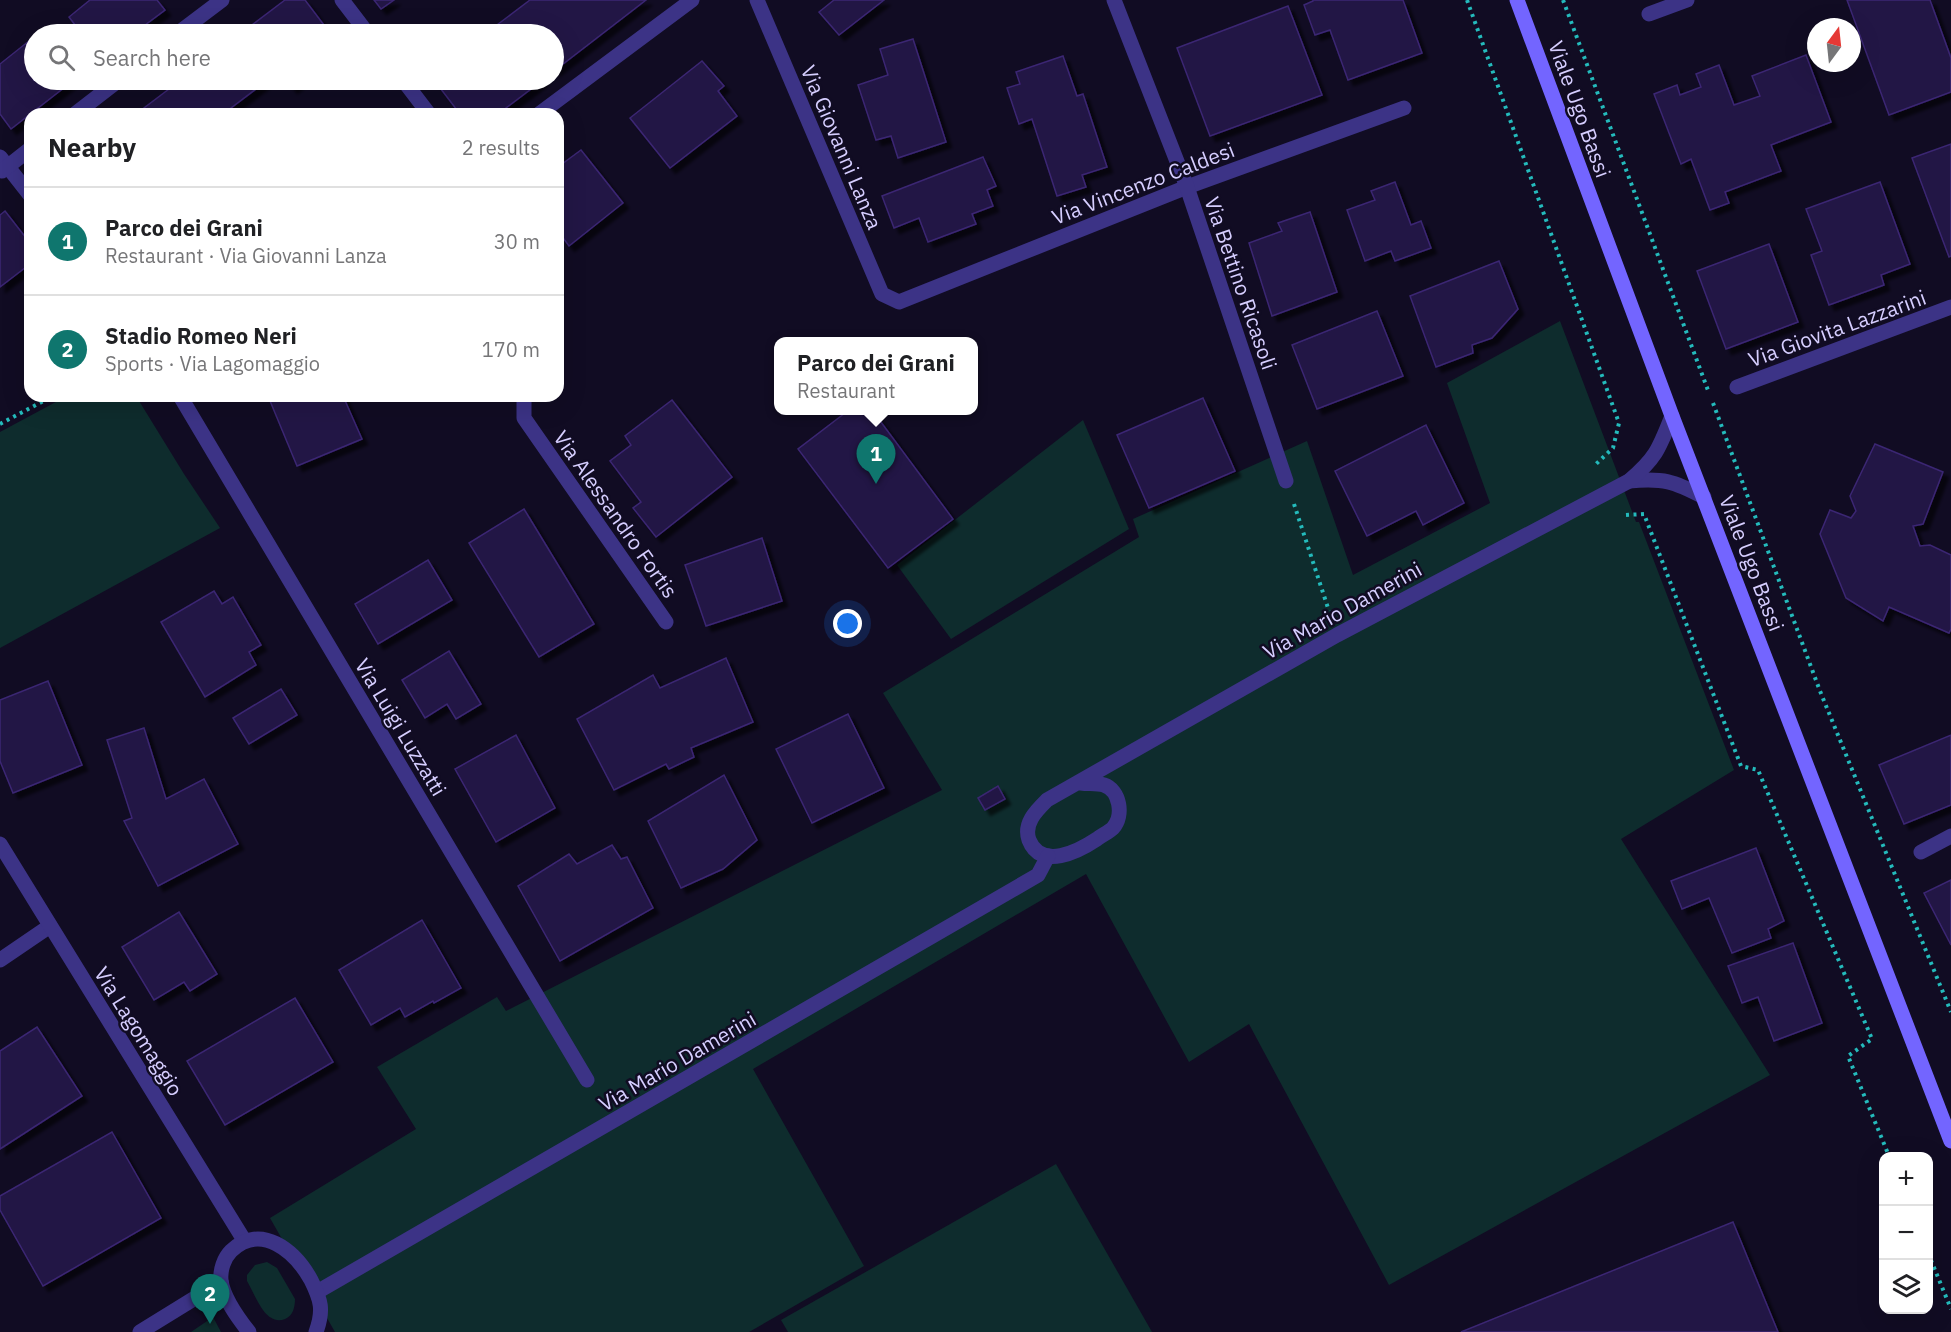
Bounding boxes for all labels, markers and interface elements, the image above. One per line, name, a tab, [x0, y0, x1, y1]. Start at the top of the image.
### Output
north arrow	[1807, 18, 1861, 72]
search box	[24, 24, 564, 90]
street label: Viale Ugo Bassi	[1542, 37, 1618, 181]
icon: search	[45, 41, 78, 74]
text: Search here	[93, 43, 211, 72]
street label: Via Giovanni Lanza	[795, 61, 889, 233]
text: Nearby	[48, 130, 136, 164]
text: 2 results	[462, 134, 540, 161]
street label: Via Vincenzo Caldesi	[1048, 135, 1238, 231]
street label: Via Bettino Ricasoli	[1198, 193, 1284, 373]
text: Parco dei Grani	[105, 213, 263, 242]
text: 1	[62, 228, 74, 255]
text: 30 m	[494, 228, 540, 255]
text: Restaurant · Via Giovanni Lanza	[105, 242, 387, 269]
street label: Via Giovita Lazzarini	[1744, 283, 1930, 373]
text: Stadio Romeo Neri	[105, 321, 297, 350]
text: 2	[62, 336, 74, 363]
text: 170 m	[482, 336, 540, 363]
popup	[774, 337, 978, 415]
text: Parco dei Grani	[797, 348, 955, 377]
text: Sports · Via Lagomaggio	[105, 350, 320, 377]
text: Restaurant	[797, 377, 896, 404]
street label: Via Alessandro Fortis	[548, 425, 684, 603]
pin: 1	[856, 434, 896, 484]
street label: Viale Ugo Bassi	[1713, 491, 1791, 635]
street label: Via Mario Damerini	[1258, 555, 1426, 665]
your location	[833, 609, 862, 638]
street label: Via Luigi Luzzatti	[349, 653, 453, 801]
street label: Via Lagomaggio	[88, 961, 190, 1101]
street label: Via Mario Damerini	[593, 1005, 761, 1117]
map controls	[1879, 1152, 1933, 1314]
button: +	[1879, 1152, 1933, 1206]
button: −	[1879, 1206, 1933, 1260]
button: layers	[1879, 1260, 1933, 1314]
pin: 2	[190, 1274, 230, 1324]

